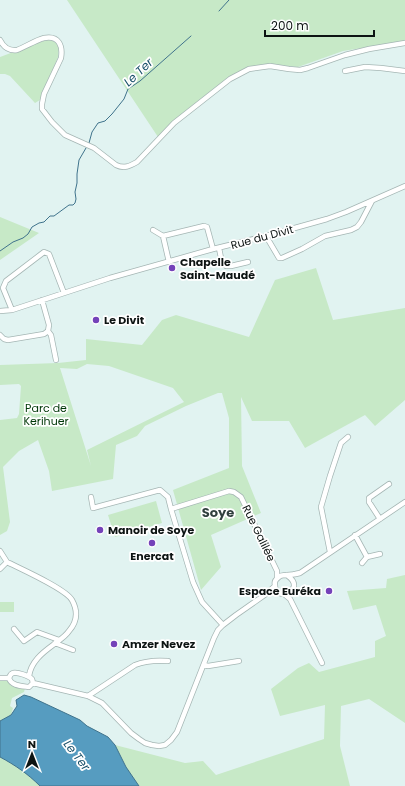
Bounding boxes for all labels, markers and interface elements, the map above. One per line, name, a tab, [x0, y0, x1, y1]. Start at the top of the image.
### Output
scale bar	[265, 12, 374, 38]
text: 200 m	[271, 17, 309, 34]
water label: Le Ter	[120, 54, 157, 90]
street label: Rue du Divit	[229, 221, 295, 253]
place label: Chapelle Saint-Maudé	[180, 254, 255, 283]
marker: Chapelle Saint-Maudé	[167, 263, 177, 273]
place label: Le Divit	[104, 312, 145, 328]
marker: Le Divit	[91, 315, 101, 325]
park label: Parc de Kerihuer	[23, 400, 69, 429]
street label: Rue Galilée	[238, 502, 280, 564]
district label: Soye	[202, 503, 234, 522]
place label: Manoir de Soye	[108, 522, 195, 538]
marker: Manoir de Soye	[95, 525, 105, 535]
marker: Enercat	[147, 538, 157, 548]
place label: Enercat	[130, 548, 174, 564]
place label: Espace Euréka	[239, 583, 321, 599]
marker: Espace Euréka	[324, 586, 334, 596]
place label: Amzer Nevez	[122, 636, 196, 652]
marker: Amzer Nevez	[109, 639, 119, 649]
north arrow	[12, 734, 52, 774]
text: N	[28, 736, 36, 752]
water label: Le Ter	[60, 736, 95, 774]

